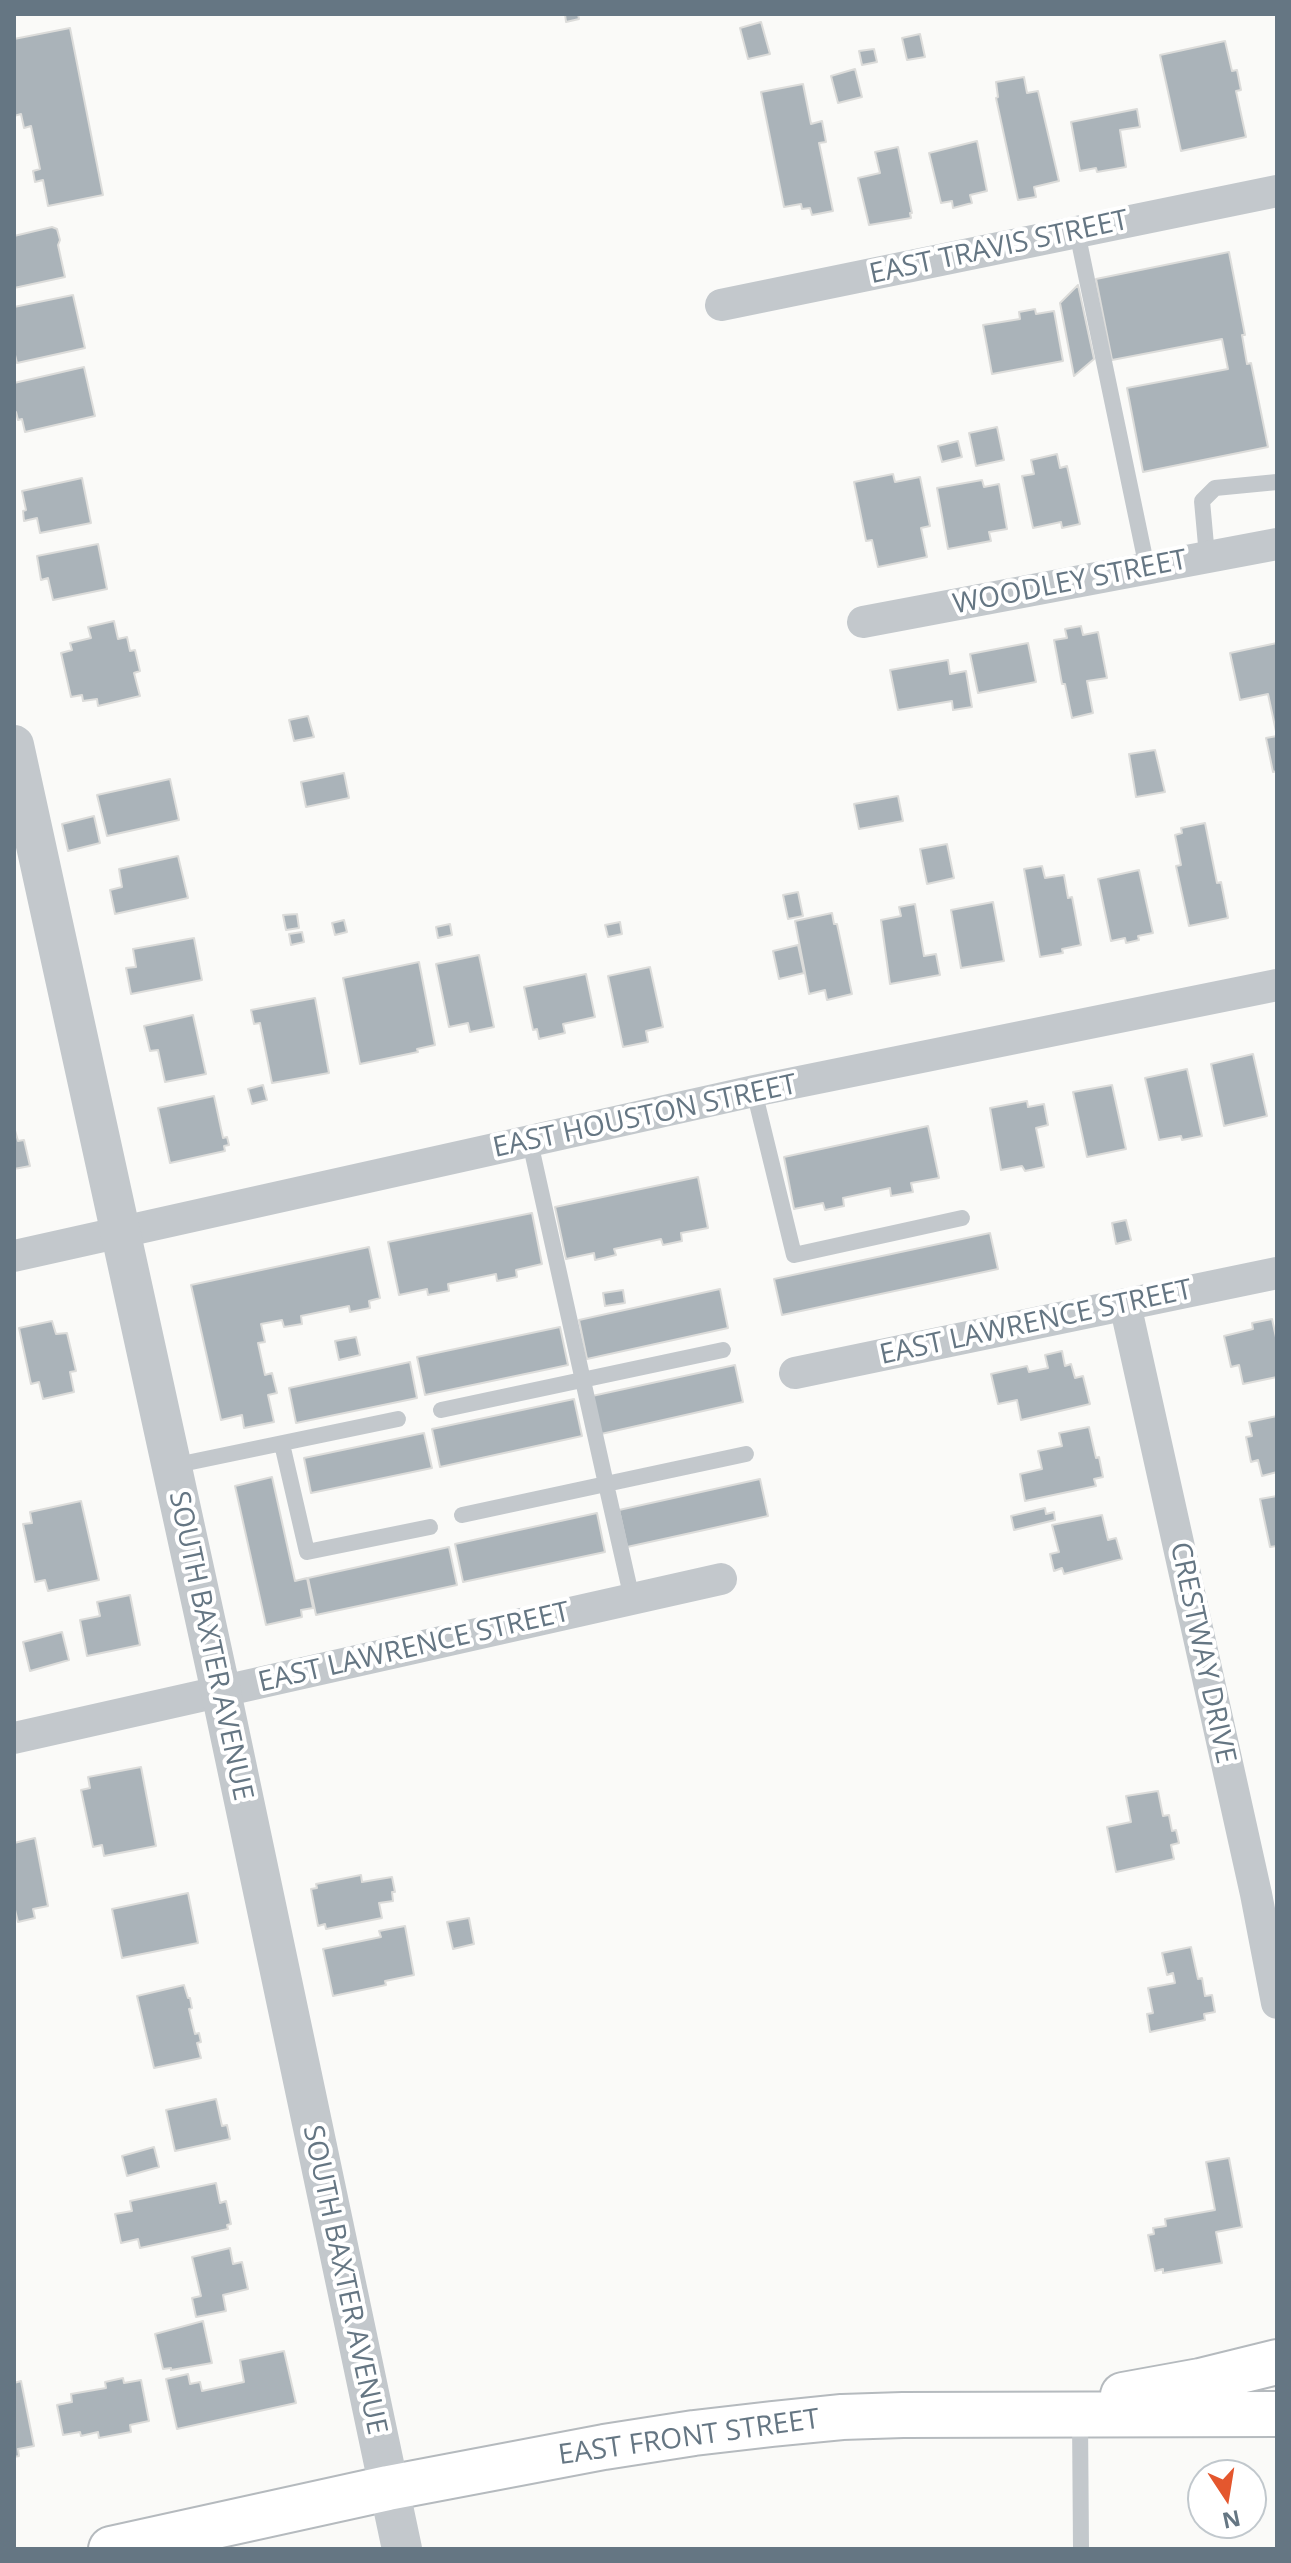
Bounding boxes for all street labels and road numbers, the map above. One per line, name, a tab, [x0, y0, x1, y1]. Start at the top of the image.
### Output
street label: EAST TRAVIS STREET	[867, 204, 1131, 292]
street label: WOODLEY STREET	[950, 544, 1190, 622]
street label: EAST HOUSTON STREET	[490, 1068, 800, 1166]
street label: EAST LAWRENCE STREET	[877, 1273, 1195, 1373]
street label: SOUTH BAXTER AVENUE	[161, 1488, 259, 1804]
street label: CRESTWAY DRIVE	[1162, 1539, 1242, 1767]
street label: EAST LAWRENCE STREET	[255, 1596, 573, 1700]
street label: SOUTH BAXTER AVENUE	[295, 2122, 393, 2438]
street label: EAST FRONT STREET	[556, 2403, 822, 2473]

